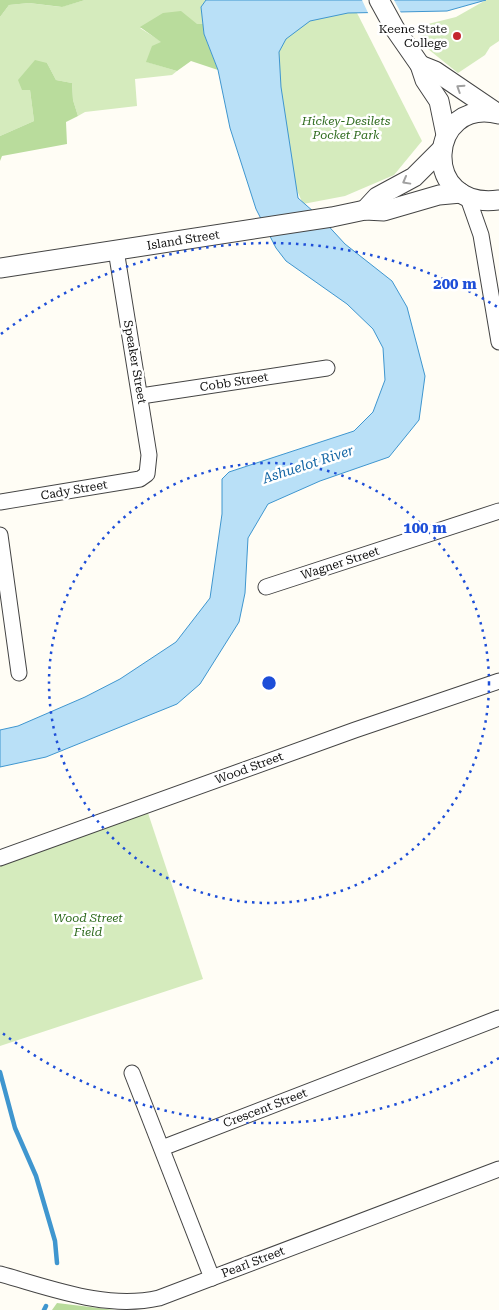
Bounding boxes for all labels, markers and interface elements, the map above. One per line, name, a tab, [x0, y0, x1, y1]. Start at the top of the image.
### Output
place label: Keene State College	[379, 22, 447, 50]
marker: Keene State College	[451, 30, 463, 42]
one-way arrow	[456, 84, 465, 94]
park label: Hickey-Desilets Pocket Park	[301, 114, 391, 142]
one-way arrow	[402, 175, 411, 185]
street label: Island Street	[146, 227, 221, 253]
text: 200 m	[433, 275, 477, 293]
street label: Speaker Street	[121, 319, 149, 405]
street label: Cobb Street	[199, 370, 270, 394]
water label: Ashuelot River	[259, 442, 356, 487]
street label: Cady Street	[40, 477, 109, 503]
text: 100 m	[403, 519, 447, 537]
street label: Wagner Street	[299, 544, 382, 582]
centre of rings	[260, 674, 278, 692]
street label: Wood Street	[213, 749, 286, 787]
park label: Wood Street Field	[53, 911, 123, 939]
street label: Crescent Street	[221, 1085, 309, 1130]
street label: Pearl Street	[219, 1243, 287, 1280]

